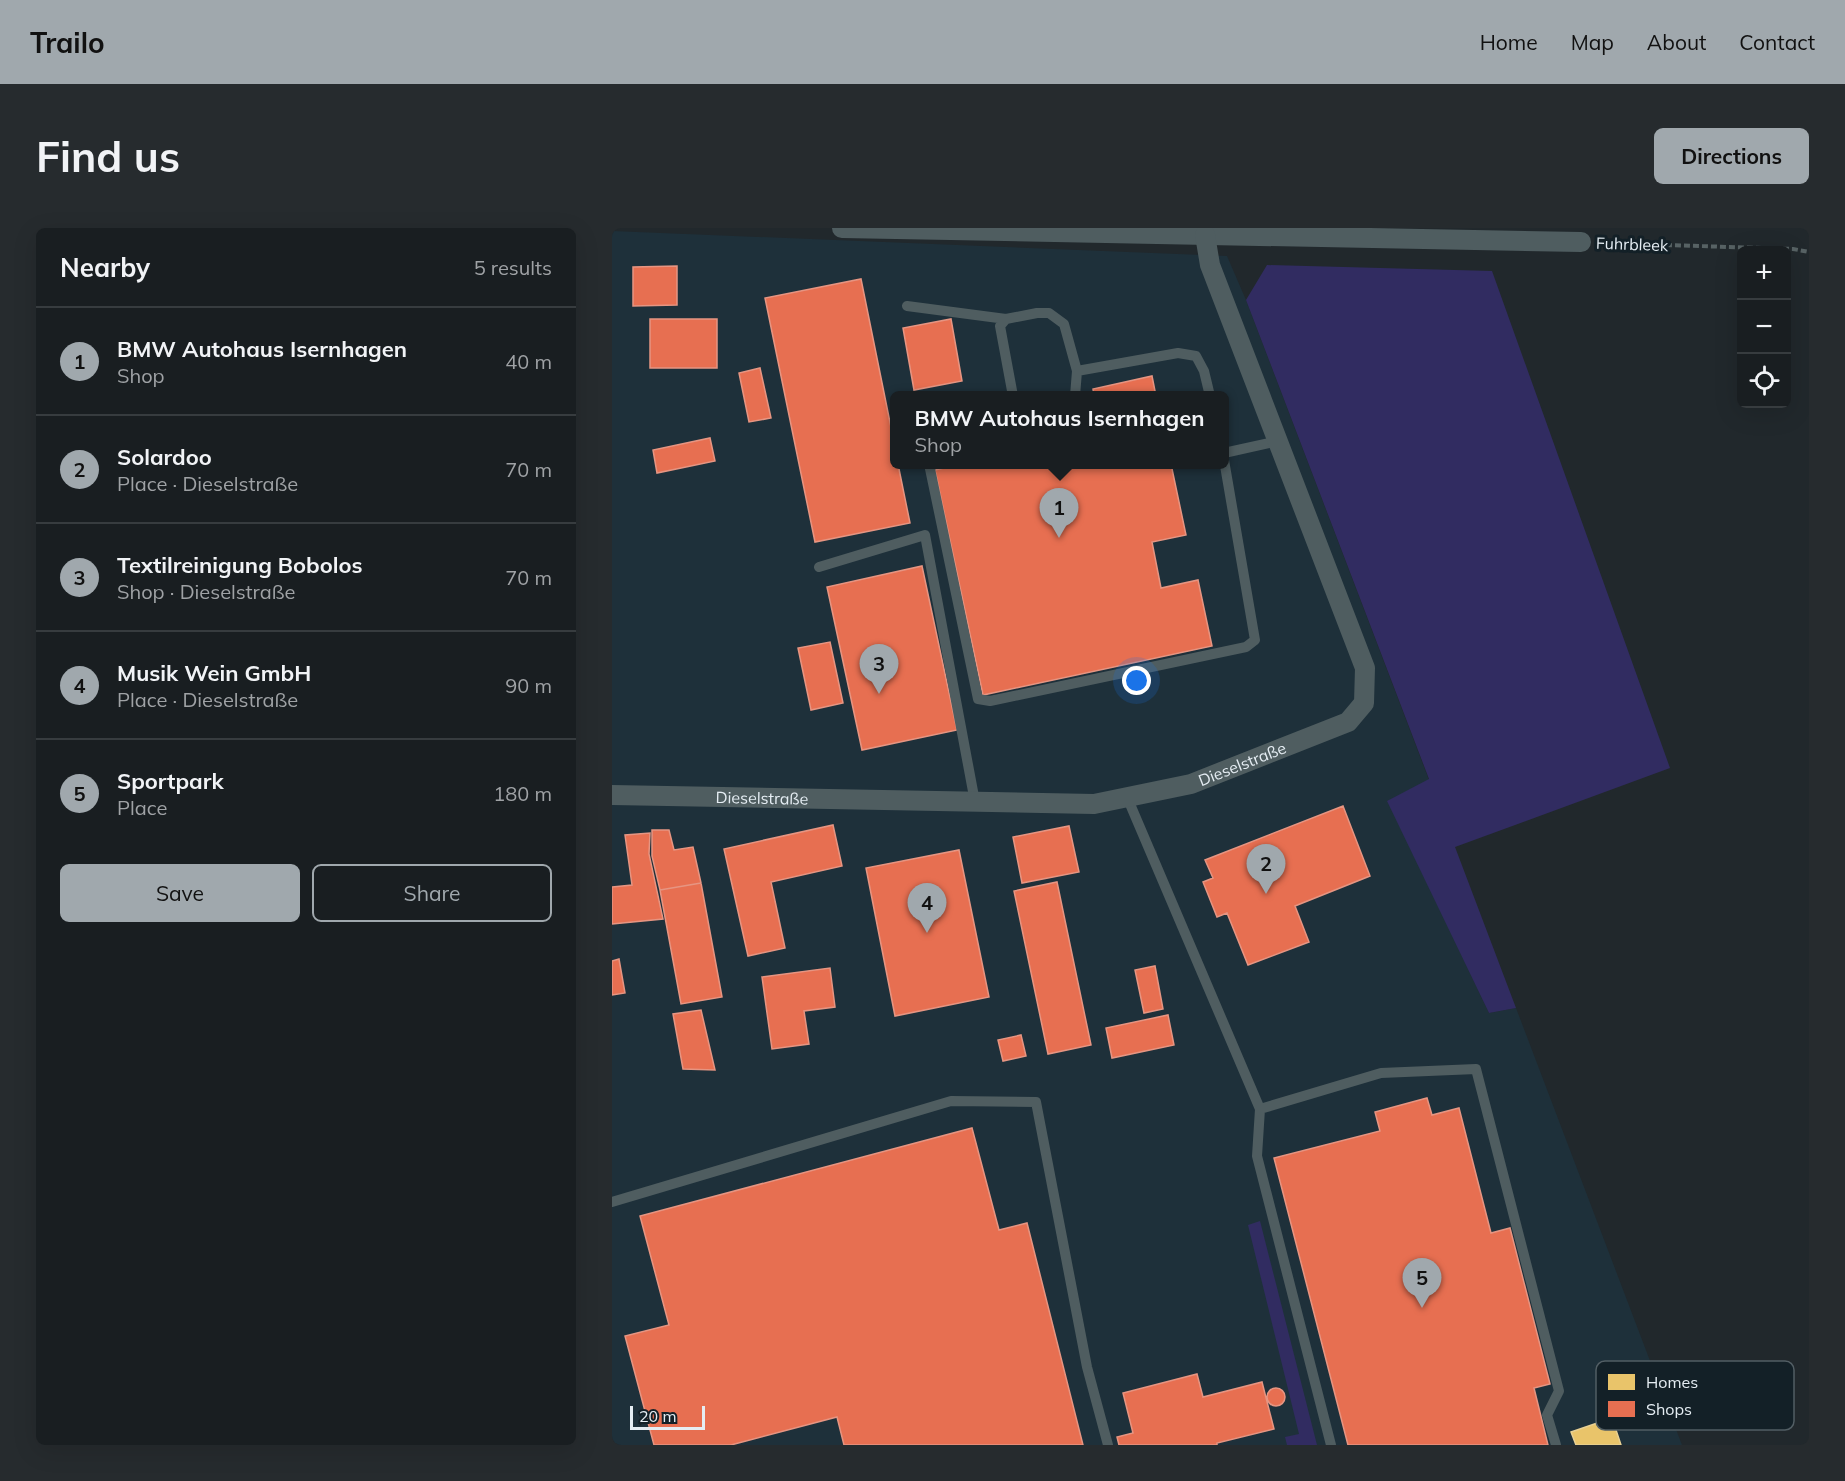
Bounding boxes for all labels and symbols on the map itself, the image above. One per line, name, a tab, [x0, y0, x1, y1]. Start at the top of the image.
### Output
street label: Fuhrbleek	[1596, 233, 1669, 255]
pin: 1	[1040, 488, 1078, 538]
pin: 3	[860, 644, 898, 694]
your location	[1122, 666, 1151, 695]
street label: Dieselstraße	[1195, 738, 1289, 790]
street label: Dieselstraße	[715, 787, 808, 809]
pin: 2	[1246, 844, 1286, 894]
pin: 4	[908, 884, 946, 933]
pin: 5	[1402, 1258, 1442, 1308]
legend	[1596, 1361, 1794, 1430]
text: Homes	[1646, 1372, 1698, 1392]
text: Shops	[1646, 1399, 1692, 1419]
scale bar	[630, 1403, 705, 1430]

